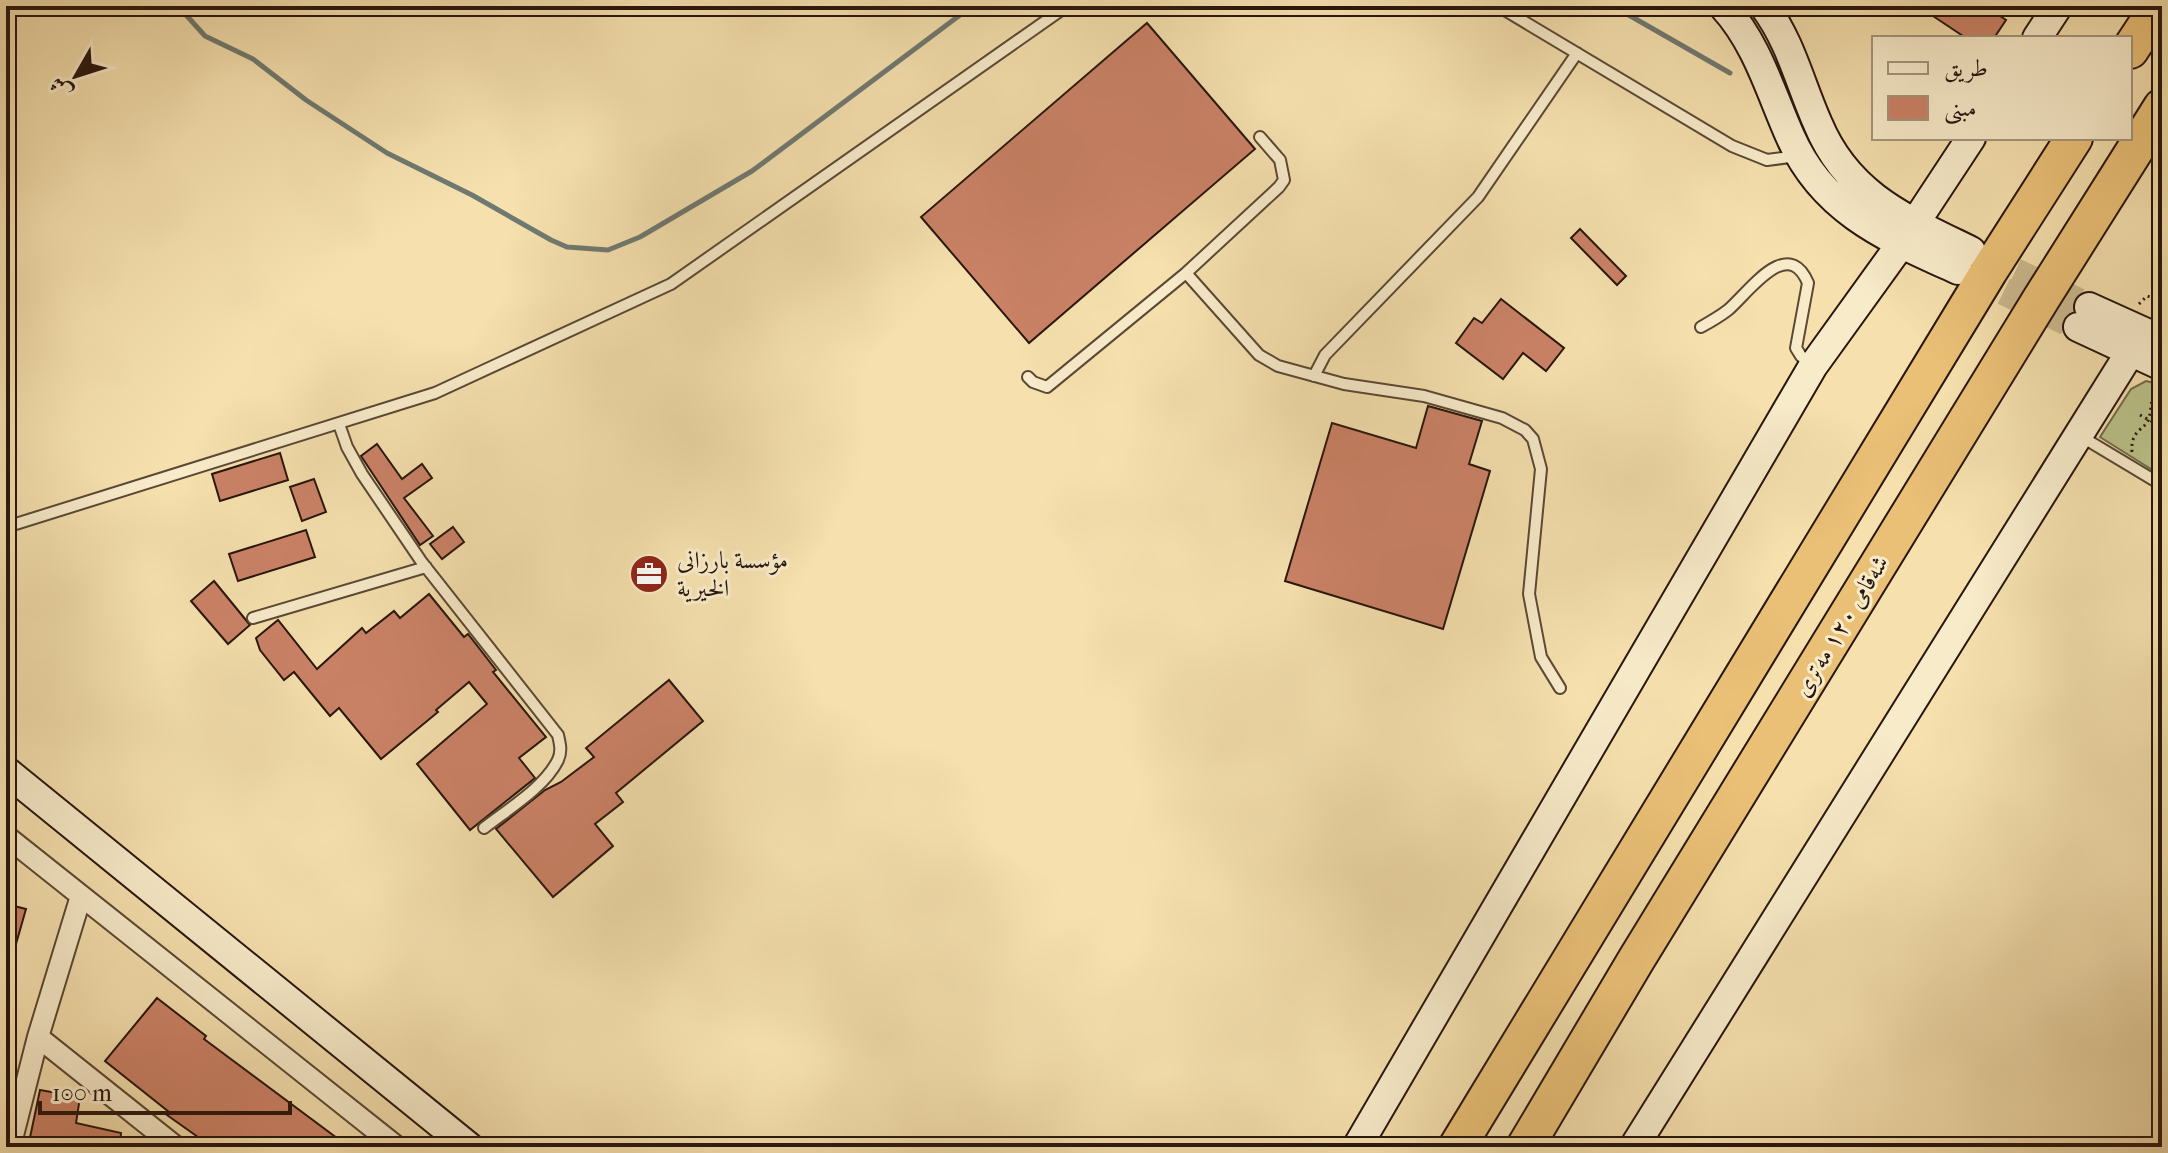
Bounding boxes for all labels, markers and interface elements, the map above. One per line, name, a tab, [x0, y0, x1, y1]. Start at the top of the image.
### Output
north arrow	[36, 36, 116, 116]
legend	[1872, 36, 2132, 140]
text: طريق	[1944, 54, 1988, 83]
text: ش	[44, 71, 78, 105]
text: مبنى	[1944, 94, 1977, 125]
place label: مؤسسة بارزانی الخیریة	[677, 546, 788, 603]
street label: شەقامی ١٢٠ مەتری	[1788, 550, 1894, 702]
office icon: مؤسسة بارزانی الخیریة	[628, 553, 670, 595]
scale bar	[40, 1065, 290, 1115]
text: 100 m	[52, 1079, 112, 1107]

